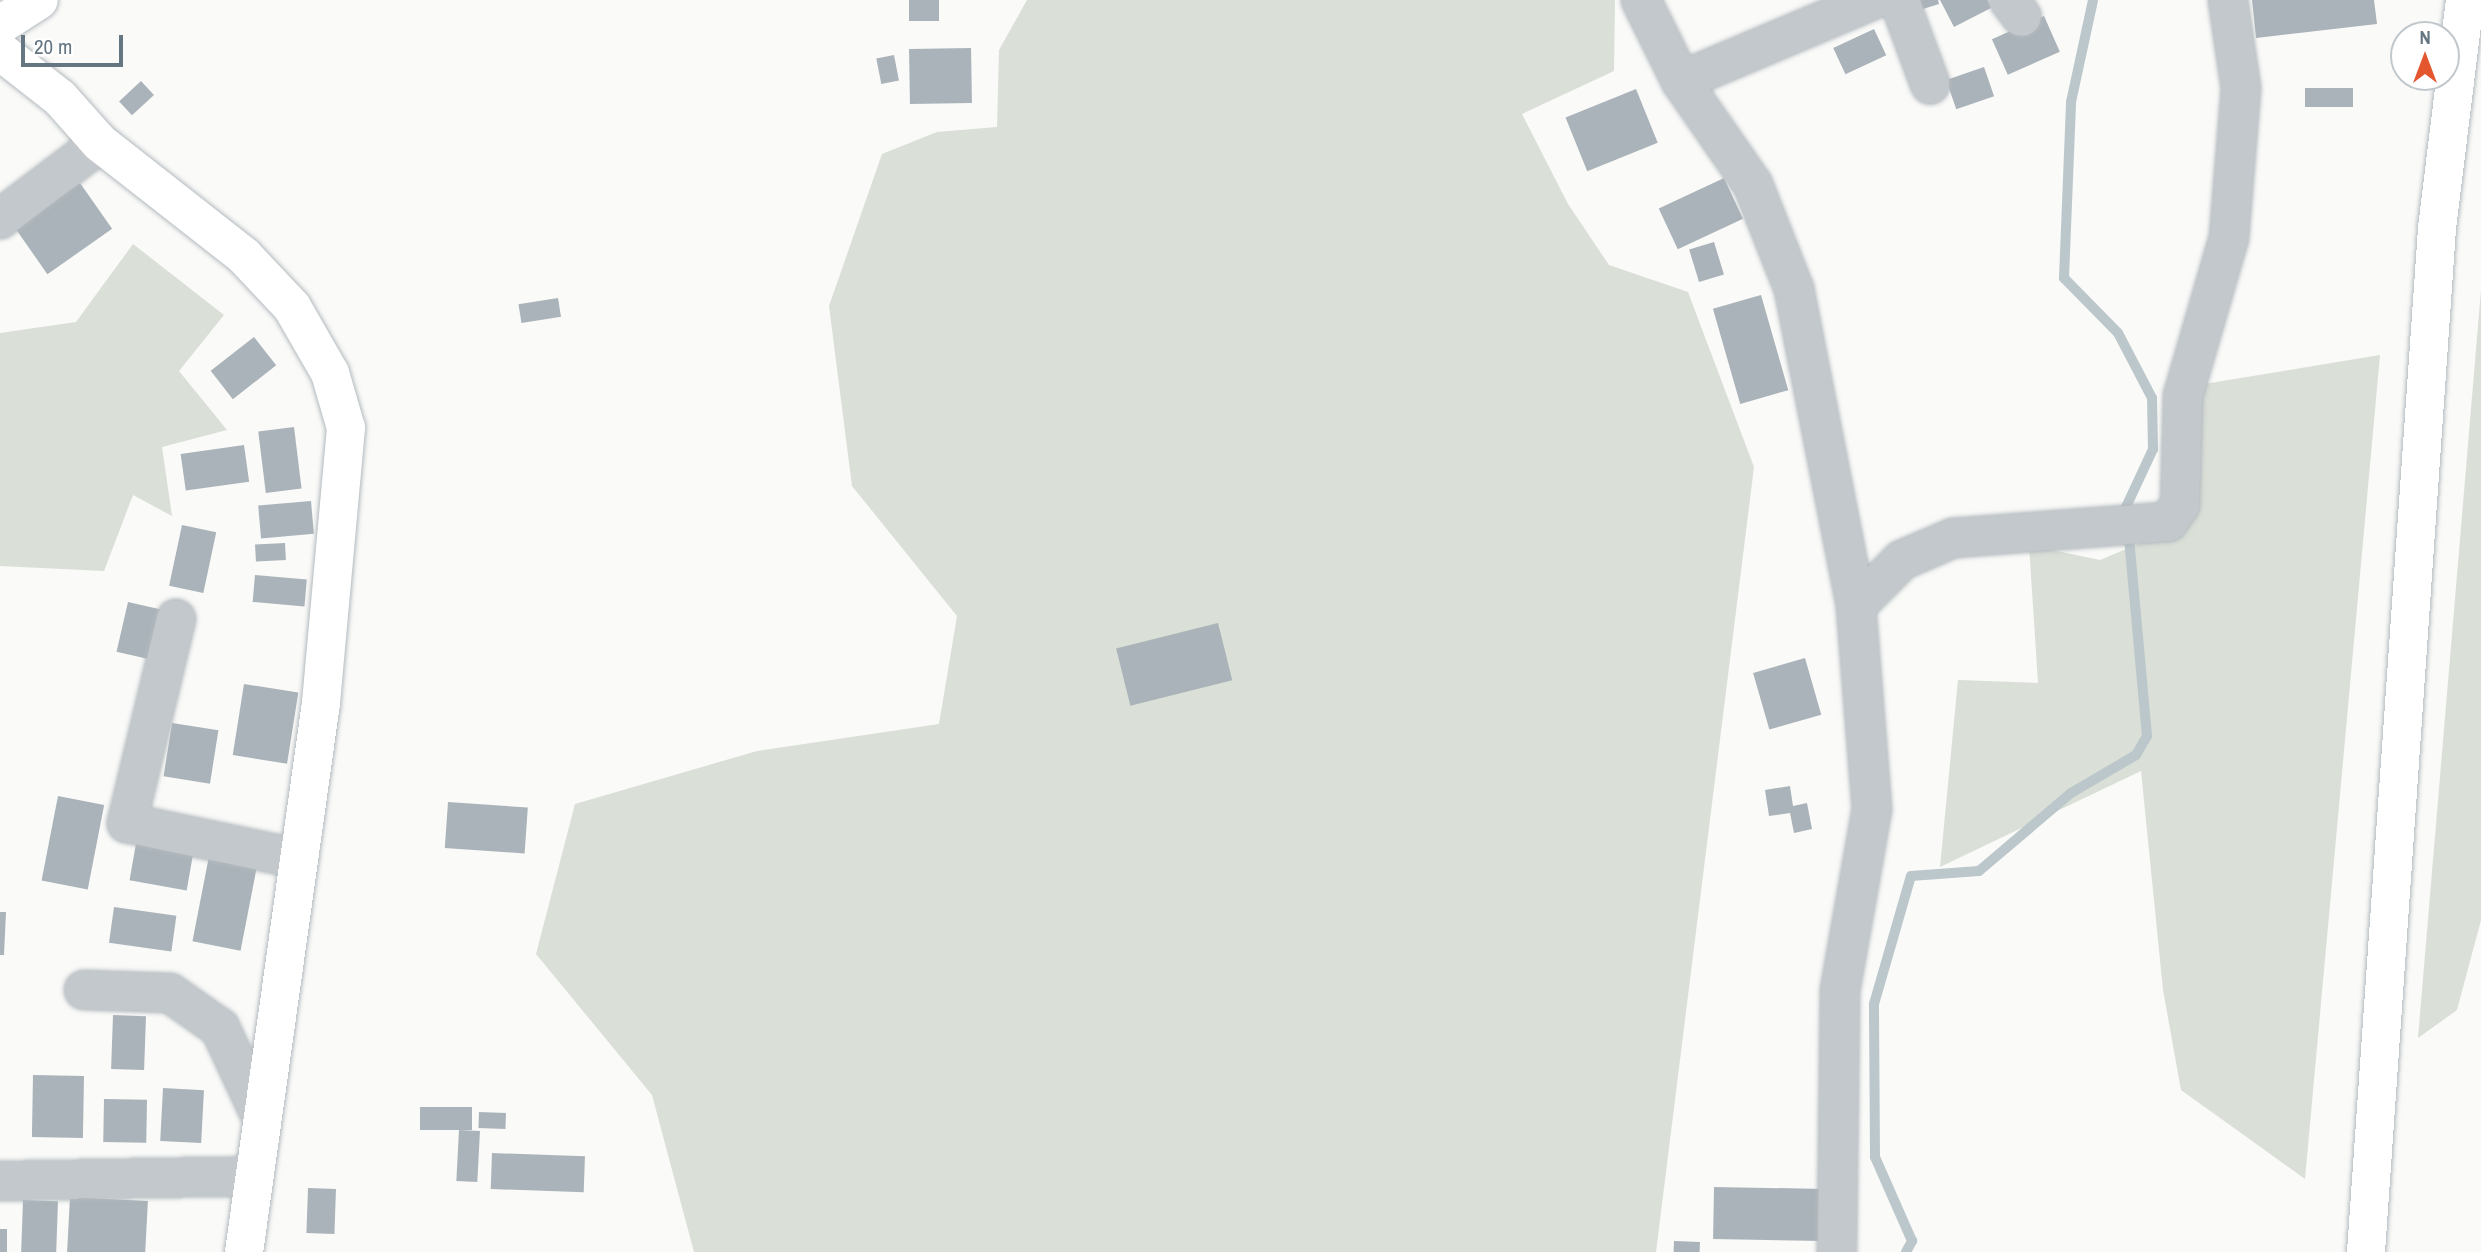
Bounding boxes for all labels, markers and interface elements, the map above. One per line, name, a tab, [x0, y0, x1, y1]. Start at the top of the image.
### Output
scale bar	[24, 21, 126, 65]
north arrow	[2390, 21, 2460, 91]
text: N	[2419, 24, 2431, 50]
text: 20 m	[34, 32, 72, 61]

